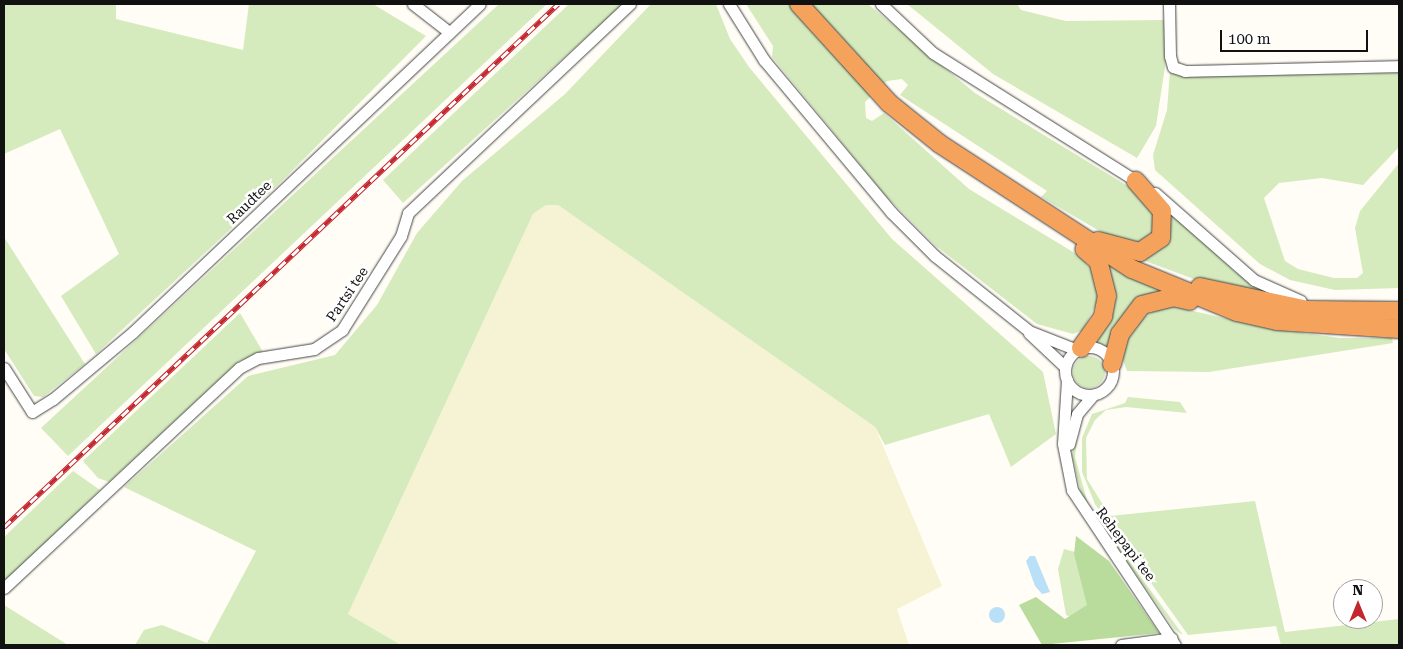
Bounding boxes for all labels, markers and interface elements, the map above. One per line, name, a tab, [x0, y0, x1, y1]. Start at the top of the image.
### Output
scale bar	[1223, 20, 1370, 52]
text: 100 m	[1228, 30, 1271, 48]
street label: Raudtee	[223, 177, 275, 227]
street label: Partsi tee	[323, 263, 371, 325]
street label: Rehepapi tee	[1093, 504, 1159, 584]
north arrow	[1333, 579, 1383, 629]
text: N	[1353, 582, 1363, 598]

